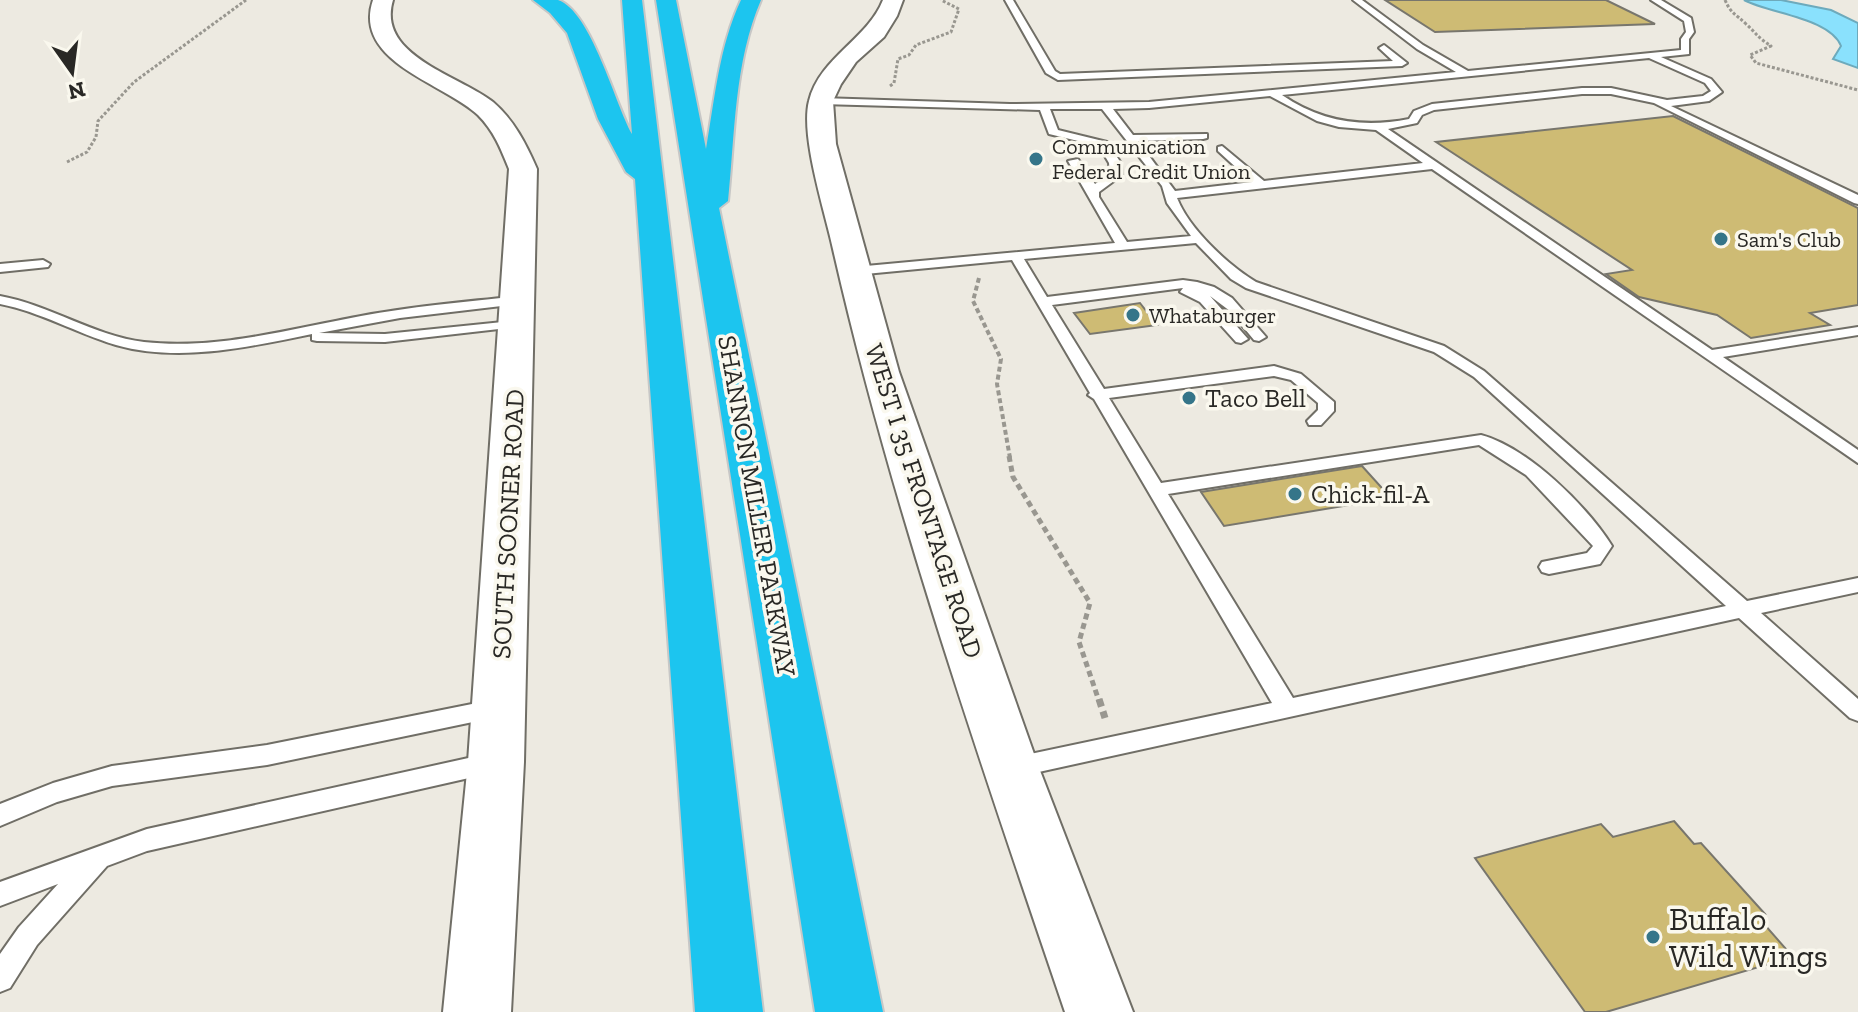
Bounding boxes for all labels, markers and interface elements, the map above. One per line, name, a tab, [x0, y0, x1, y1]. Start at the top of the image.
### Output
north arrow	[32, 32, 112, 112]
text: N	[65, 76, 88, 106]
place label: Communication Federal Credit Union	[1052, 133, 1251, 185]
marker: Communication Federal Credit Union	[1027, 150, 1045, 168]
place label: Sam's Club	[1737, 226, 1841, 253]
marker: Sam's Club	[1712, 230, 1730, 248]
place label: Whataburger	[1149, 302, 1276, 329]
marker: Whataburger	[1124, 306, 1142, 324]
street label: SHANNON MILLER PARKWAY	[711, 333, 803, 679]
street label: WEST I 35 FRONTAGE ROAD	[858, 340, 990, 662]
place label: Taco Bell	[1205, 382, 1306, 414]
street label: SOUTH SOONER ROAD	[485, 388, 531, 660]
marker: Taco Bell	[1180, 389, 1198, 407]
place label: Chick-fil-A	[1311, 478, 1430, 510]
marker: Chick-fil-A	[1286, 485, 1304, 503]
place label: Buffalo Wild Wings	[1669, 900, 1828, 975]
marker: Buffalo Wild Wings	[1644, 928, 1662, 946]

